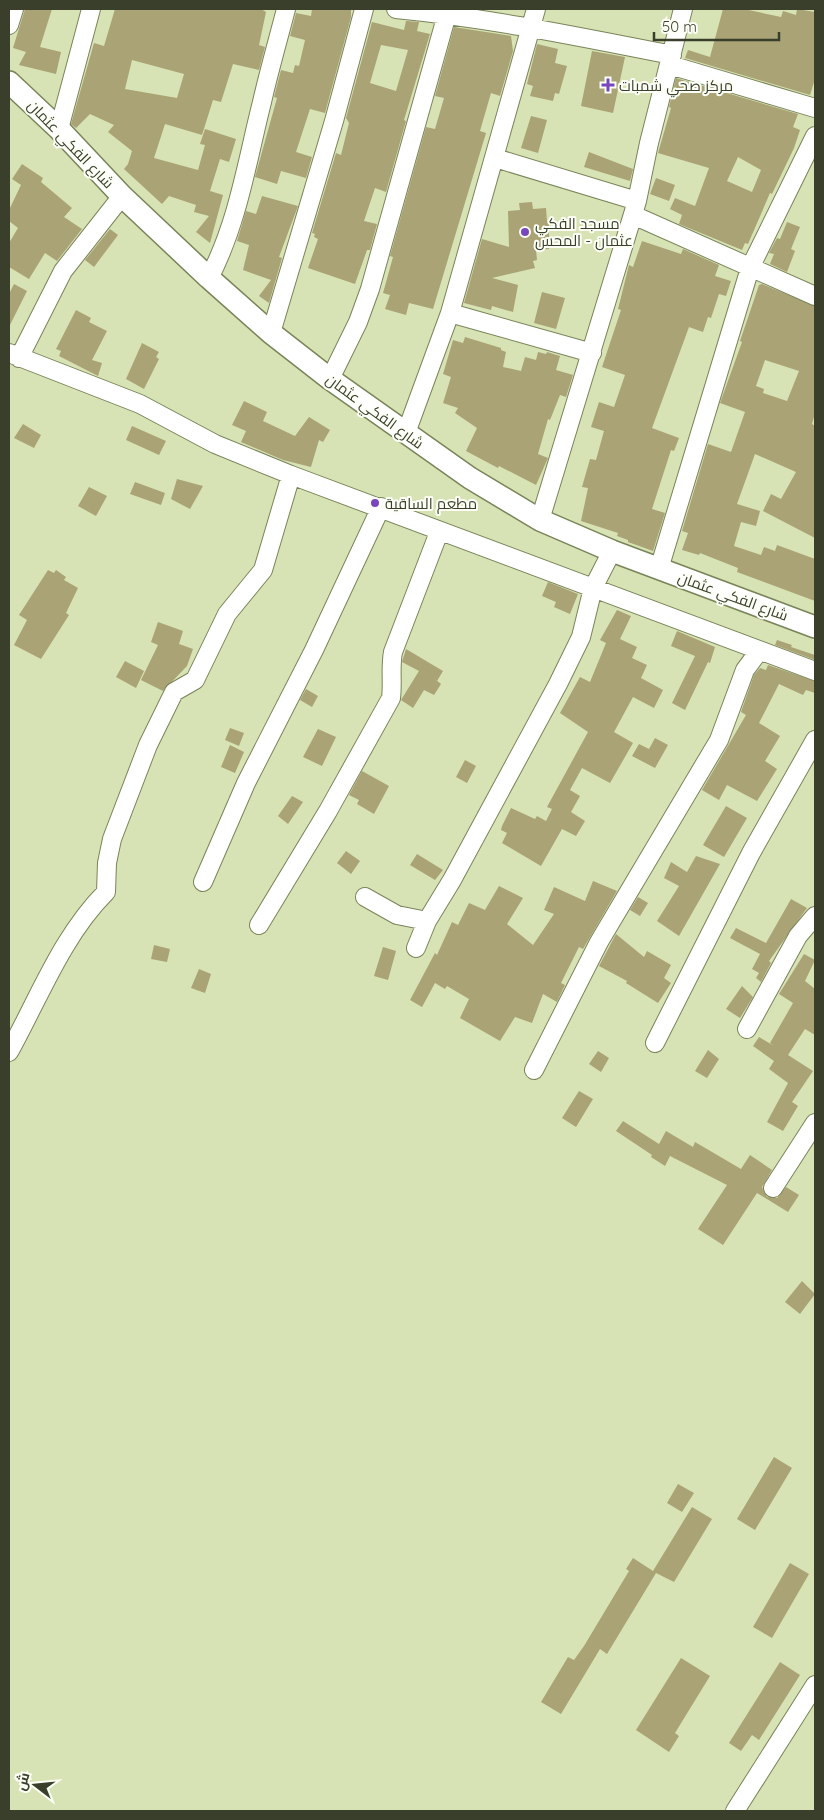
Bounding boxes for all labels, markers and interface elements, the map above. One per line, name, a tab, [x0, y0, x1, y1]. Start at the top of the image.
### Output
scale bar	[654, 10, 779, 42]
text: 50 m	[662, 17, 697, 36]
place label: مركز صحي شمبات	[619, 76, 733, 98]
marker: مركز صحي شمبات	[601, 78, 615, 92]
street label: شارع الفكي عثمان	[22, 96, 118, 194]
place label: مسجد الفكي عثمان - المحس	[535, 214, 633, 251]
marker: مسجد الفكي عثمان - المحس	[519, 226, 531, 238]
street label: شارع الفكي عثمان	[321, 369, 427, 455]
place label: مطعم الساقية	[385, 494, 477, 514]
marker: مطعم الساقية	[369, 497, 381, 509]
street label: شارع الفكي عثمان	[674, 567, 791, 628]
north arrow	[10, 1760, 60, 1810]
text: ش	[11, 1770, 34, 1793]

